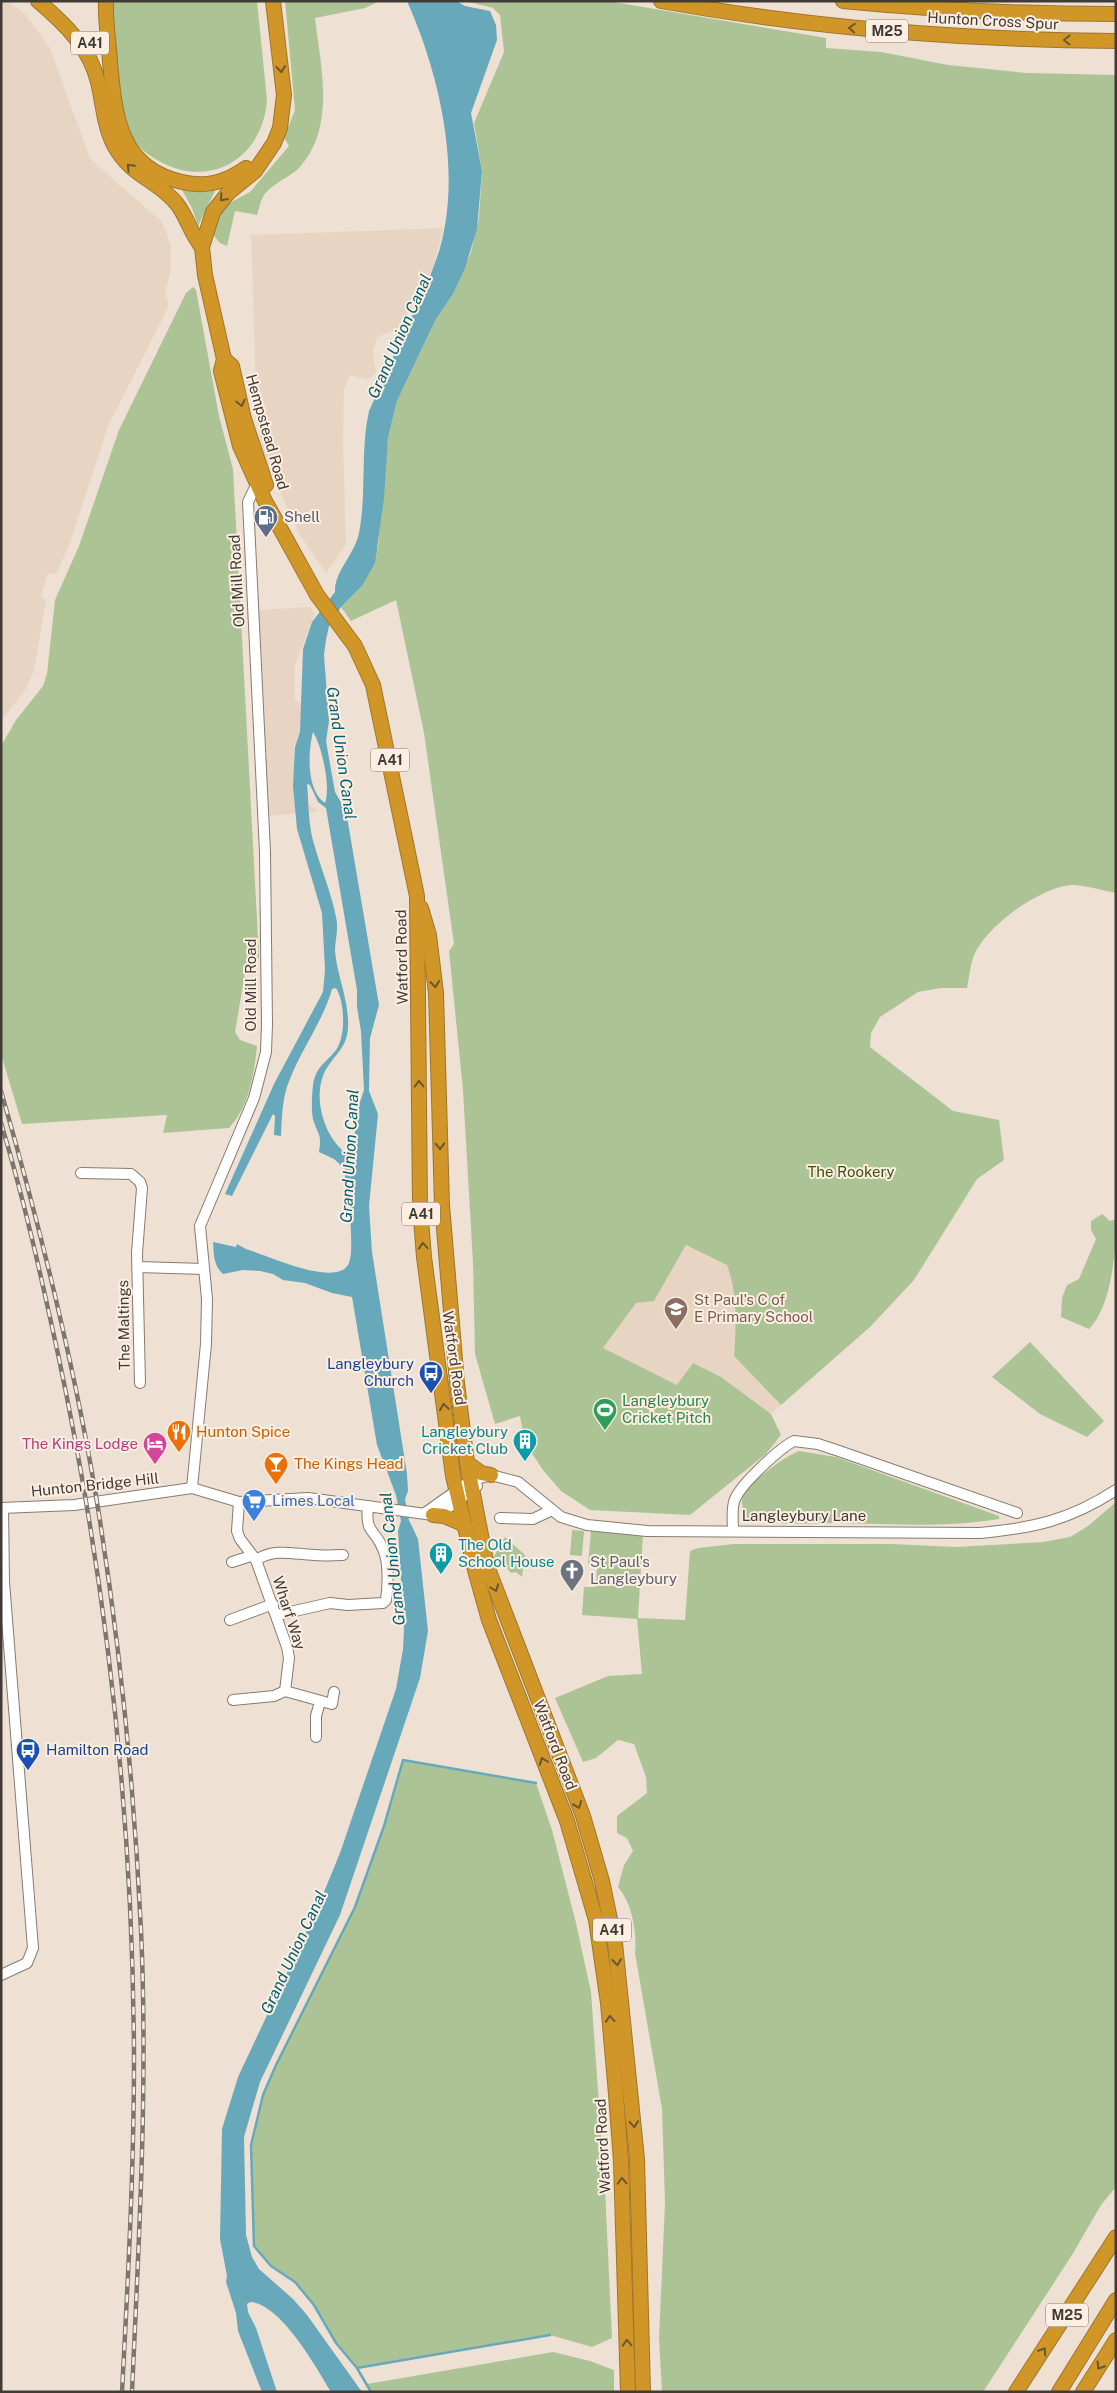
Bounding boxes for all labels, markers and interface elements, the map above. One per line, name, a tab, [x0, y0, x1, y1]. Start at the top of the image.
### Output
street label: Hunton Cross Spur	[927, 9, 1059, 32]
road number: M25	[866, 20, 908, 42]
one-way arrow	[848, 23, 856, 34]
road number: A41	[71, 32, 109, 54]
one-way arrow	[1063, 35, 1071, 46]
one-way arrow	[275, 66, 286, 74]
one-way arrow	[127, 163, 136, 172]
one-way arrow	[220, 193, 229, 202]
water label: Grand Union Canal	[364, 271, 435, 401]
street label: Hempstead Road	[243, 372, 292, 492]
one-way arrow	[235, 399, 246, 408]
fuel station icon: Shell	[253, 504, 279, 538]
place label: Shell	[284, 508, 320, 525]
street label: Old Mill Road	[226, 534, 247, 628]
water label: Grand Union Canal	[323, 685, 360, 821]
road number: A41	[371, 748, 409, 772]
street label: Watford Road	[392, 909, 411, 1005]
street label: Old Mill Road	[242, 939, 259, 1031]
one-way arrow	[429, 980, 440, 988]
one-way arrow	[414, 1079, 424, 1087]
water label: Grand Union Canal	[337, 1089, 362, 1223]
one-way arrow	[435, 1142, 445, 1150]
park label: The Rookery	[807, 1163, 895, 1180]
road number: A41	[402, 1202, 440, 1226]
one-way arrow	[418, 1242, 429, 1250]
street label: The Maltings	[114, 1280, 133, 1370]
place label: St Paul's C of E Primary School	[694, 1291, 813, 1325]
school or university icon: St Paul's C of E Primary School	[663, 1296, 689, 1330]
street label: Watford Road	[439, 1310, 470, 1406]
place label: Langleybury Church	[327, 1355, 414, 1389]
bus stop icon: Langleybury Church	[418, 1360, 444, 1394]
place label: Langleybury Cricket Pitch	[622, 1392, 711, 1426]
sports icon: Langleybury Cricket Pitch	[592, 1397, 618, 1431]
one-way arrow	[439, 1403, 449, 1411]
restaurant icon: Hunton Spice	[166, 1419, 192, 1453]
place label: Hunton Spice	[196, 1423, 290, 1440]
place label: Langleybury Cricket Club	[421, 1423, 508, 1457]
building icon: Langleybury Cricket Club	[512, 1428, 538, 1462]
hotel icon: The Kings Lodge	[142, 1431, 168, 1465]
place label: The Kings Lodge	[22, 1435, 138, 1452]
bar icon: The Kings Head	[263, 1451, 289, 1485]
place label: The Kings Head	[294, 1455, 404, 1472]
street label: Hunton Bridge Hill	[30, 1469, 160, 1500]
supermarket icon: Limes Local	[241, 1488, 267, 1522]
water label: Grand Union Canal	[376, 1491, 409, 1627]
place label: Limes Local	[272, 1492, 355, 1509]
street label: Langleybury Lane	[742, 1507, 866, 1524]
place label: The Old School House	[458, 1536, 555, 1570]
building icon: The Old School House	[428, 1541, 454, 1575]
place label: St Paul's Langleybury	[590, 1553, 677, 1587]
church icon: St Paul's Langleybury	[559, 1558, 585, 1592]
street label: Wharf Way	[270, 1574, 309, 1652]
one-way arrow	[488, 1583, 499, 1592]
street label: Watford Road	[531, 1697, 580, 1792]
bus stop icon: Hamilton Road	[15, 1737, 41, 1771]
place label: Hamilton Road	[46, 1741, 148, 1758]
one-way arrow	[539, 1757, 549, 1765]
one-way arrow	[573, 1800, 583, 1808]
water label: Grand Union Canal	[257, 1887, 330, 2017]
road number: A41	[593, 1918, 631, 1942]
one-way arrow	[611, 1958, 622, 1966]
one-way arrow	[605, 2014, 616, 2022]
street label: Watford Road	[592, 2098, 613, 2194]
one-way arrow	[628, 2120, 639, 2128]
one-way arrow	[616, 2176, 627, 2184]
road number: M25	[1046, 2304, 1088, 2326]
one-way arrow	[622, 2339, 632, 2346]
one-way arrow	[1037, 2348, 1046, 2357]
one-way arrow	[1096, 2361, 1106, 2370]

